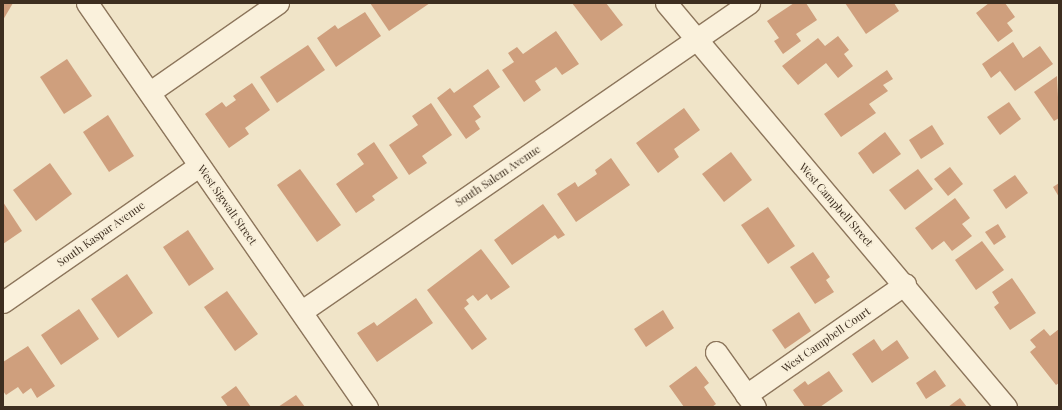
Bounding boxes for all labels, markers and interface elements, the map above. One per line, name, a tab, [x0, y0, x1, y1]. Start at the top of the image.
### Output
street label: South Salem Avenue	[453, 142, 543, 210]
street label: West Campbell Street	[796, 161, 876, 249]
street label: West Sigwalt Street	[195, 163, 259, 247]
street label: South Kaspar Avenue	[54, 199, 148, 269]
street label: West Campbell Court	[779, 304, 873, 376]

